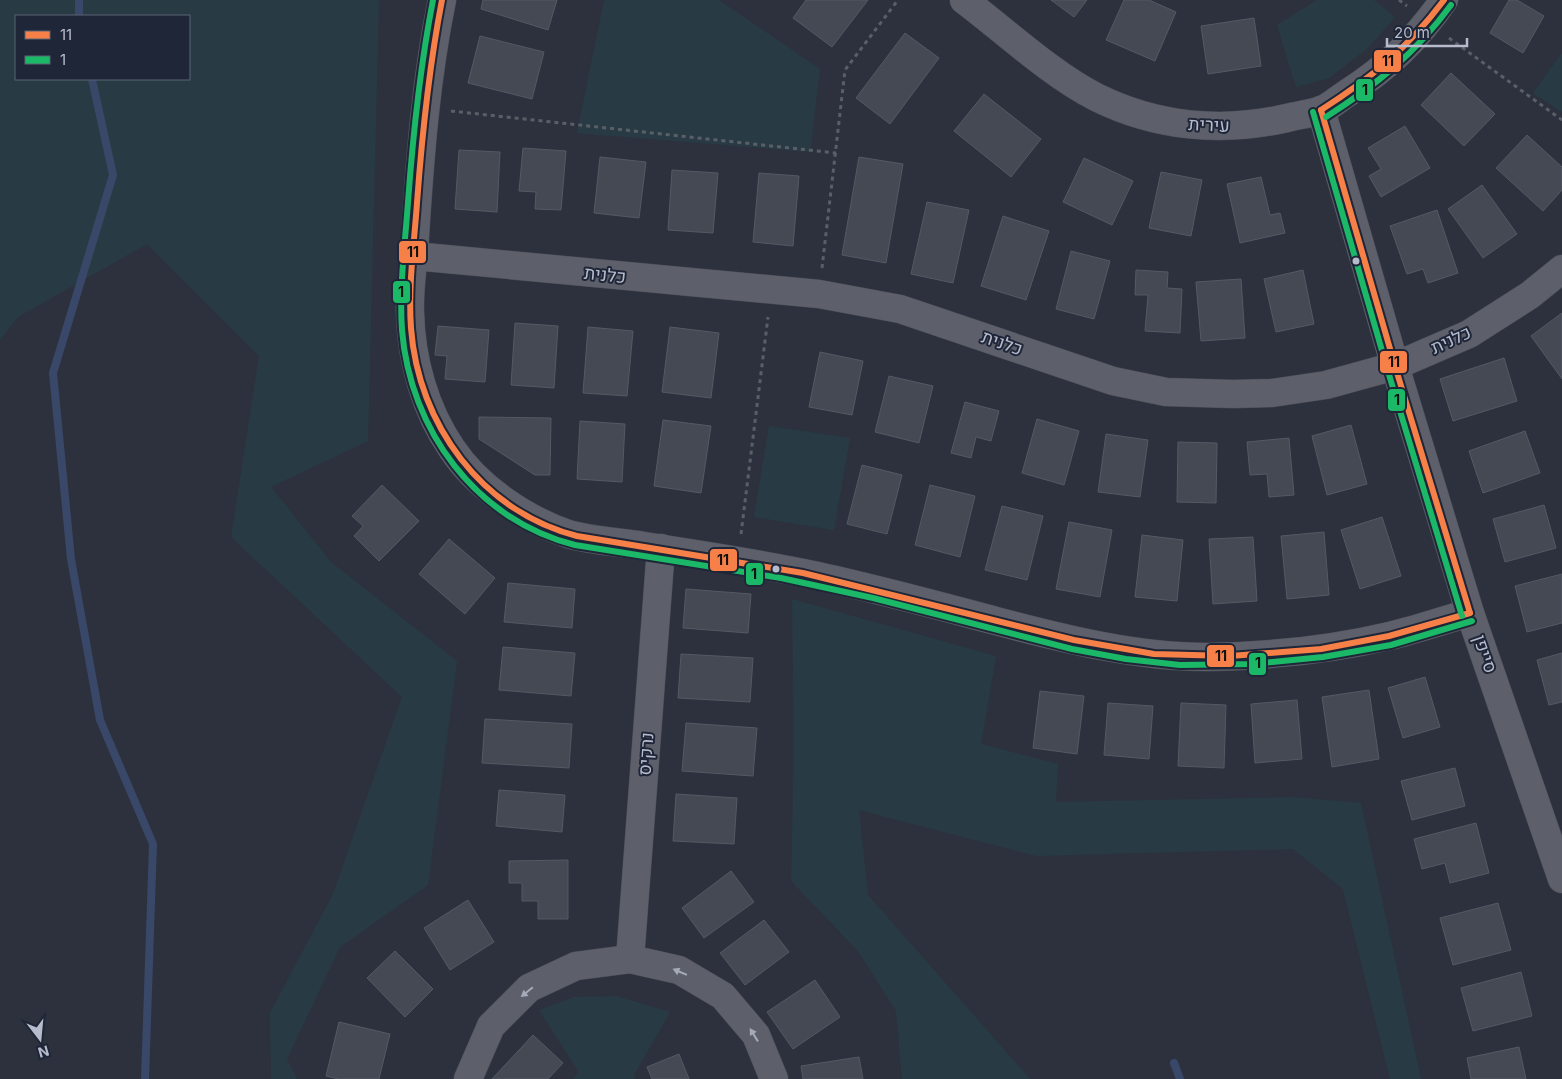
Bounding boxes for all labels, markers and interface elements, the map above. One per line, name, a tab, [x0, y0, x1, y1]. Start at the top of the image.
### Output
legend	[15, 15, 190, 80]
scale bar	[1387, 15, 1467, 47]
text: 20 m	[1394, 23, 1430, 42]
text: 11	[60, 25, 72, 44]
line badge: 11	[1373, 49, 1402, 73]
text: 1	[60, 50, 66, 69]
text: 11	[1382, 52, 1394, 69]
line badge: 1	[1355, 78, 1374, 102]
text: 1	[1362, 81, 1368, 98]
street label: עירית	[1188, 113, 1230, 136]
line badge: 11	[398, 240, 427, 264]
text: 11	[407, 243, 419, 260]
unlabelled marker	[1351, 256, 1361, 266]
street label: כלנית	[583, 262, 627, 287]
line badge: 1	[392, 280, 411, 304]
text: 1	[398, 283, 404, 300]
street label: כלנית	[1427, 321, 1474, 358]
street label: כלנית	[979, 326, 1025, 359]
line badge: 11	[1379, 350, 1408, 374]
text: 11	[1388, 353, 1400, 370]
line badge: 1	[1387, 388, 1406, 412]
text: 1	[1394, 391, 1400, 408]
line badge: 11	[709, 548, 738, 572]
text: 11	[717, 551, 729, 568]
line badge: 1	[745, 562, 764, 586]
unlabelled marker	[771, 564, 781, 574]
text: 1	[751, 565, 757, 582]
street label: סייפן	[1469, 632, 1502, 676]
line badge: 11	[1206, 644, 1235, 668]
text: 11	[1215, 647, 1227, 664]
line badge: 1	[1248, 652, 1267, 676]
text: 1	[1255, 654, 1261, 671]
street label: נרקיס	[634, 732, 657, 776]
one-way arrow	[672, 968, 687, 976]
one-way arrow	[520, 986, 533, 997]
north arrow	[15, 1014, 65, 1064]
one-way arrow	[750, 1028, 759, 1041]
text: N	[36, 1042, 51, 1062]

